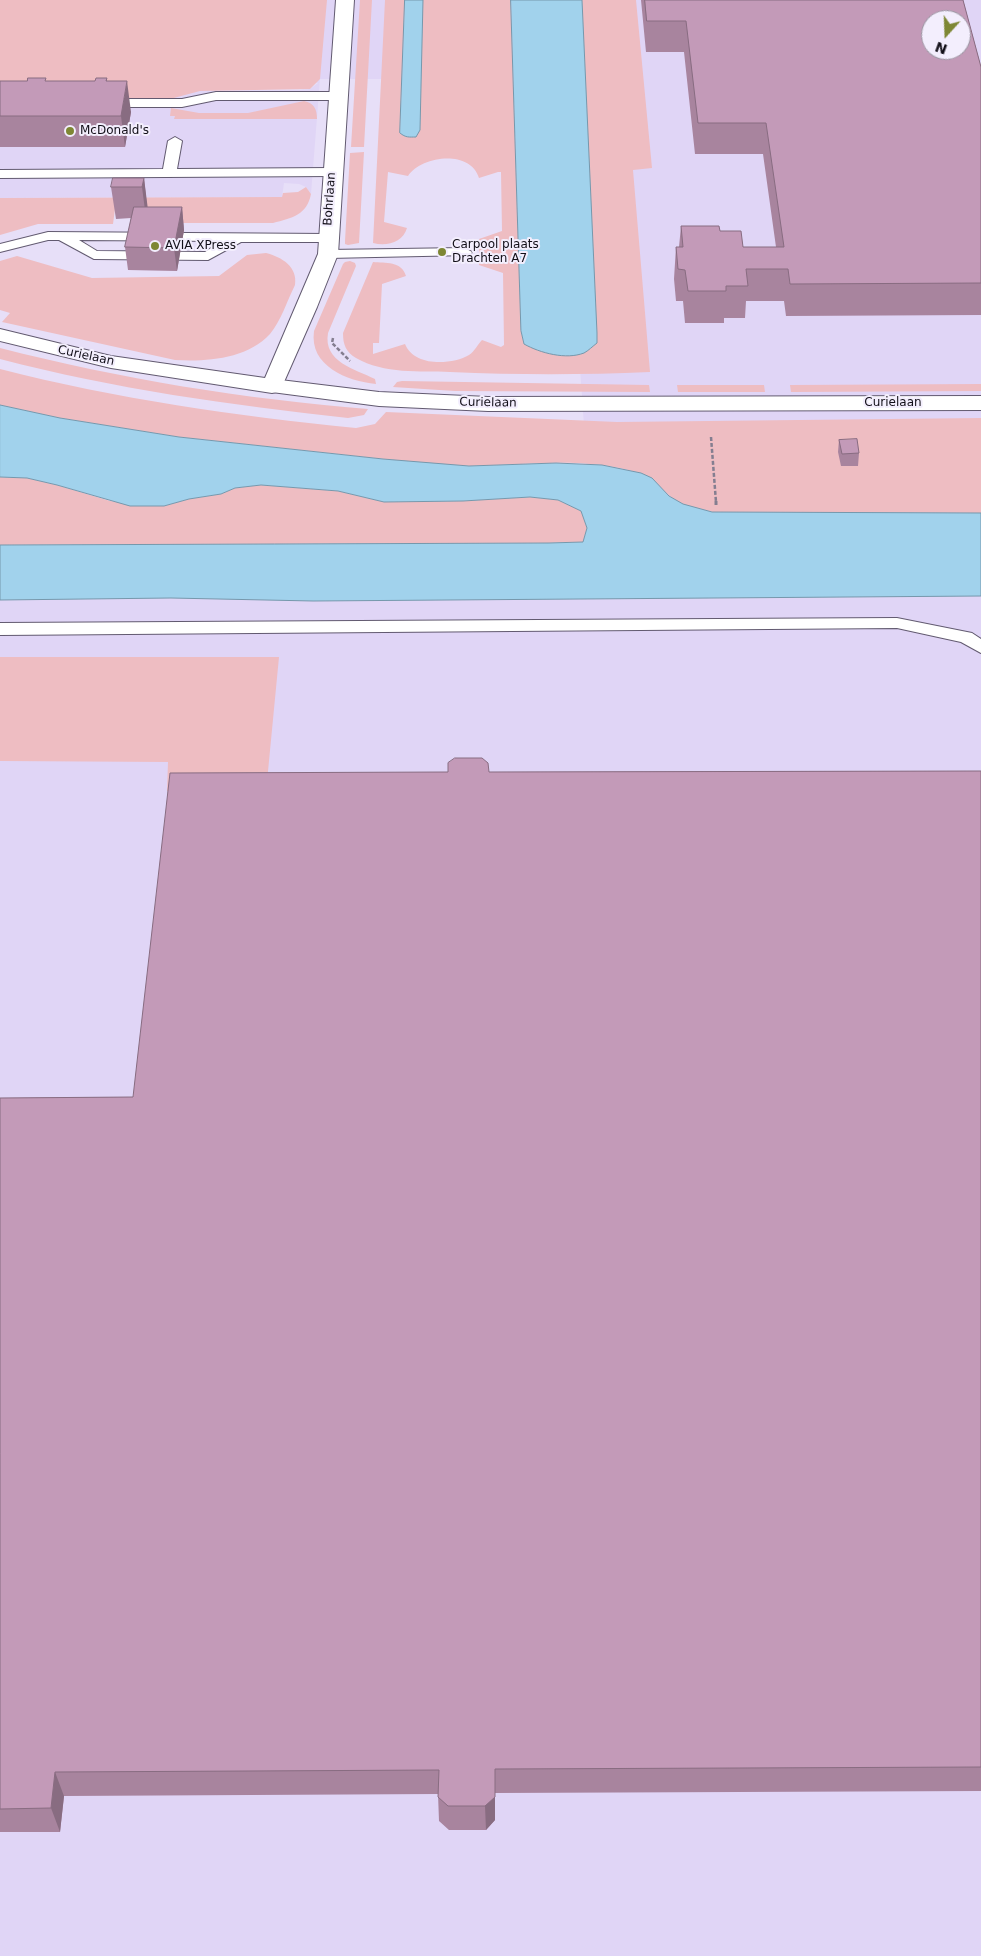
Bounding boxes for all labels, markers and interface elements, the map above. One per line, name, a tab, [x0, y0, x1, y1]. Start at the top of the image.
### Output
north arrow	[921, 10, 971, 60]
text: N	[933, 39, 949, 58]
place label: McDonald's	[80, 124, 149, 138]
marker: McDonald's	[64, 125, 76, 137]
street label: Bohrlaan	[321, 172, 339, 226]
place label: Carpool plaats Drachten A7	[452, 238, 539, 266]
place label: AVIA XPress	[165, 239, 236, 253]
marker: AVIA XPress	[149, 240, 161, 252]
marker: Carpool plaats Drachten A7	[436, 246, 448, 258]
street label: Curielaan	[56, 343, 116, 369]
street label: Curielaan	[459, 395, 517, 411]
street label: Curielaan	[864, 396, 922, 410]

